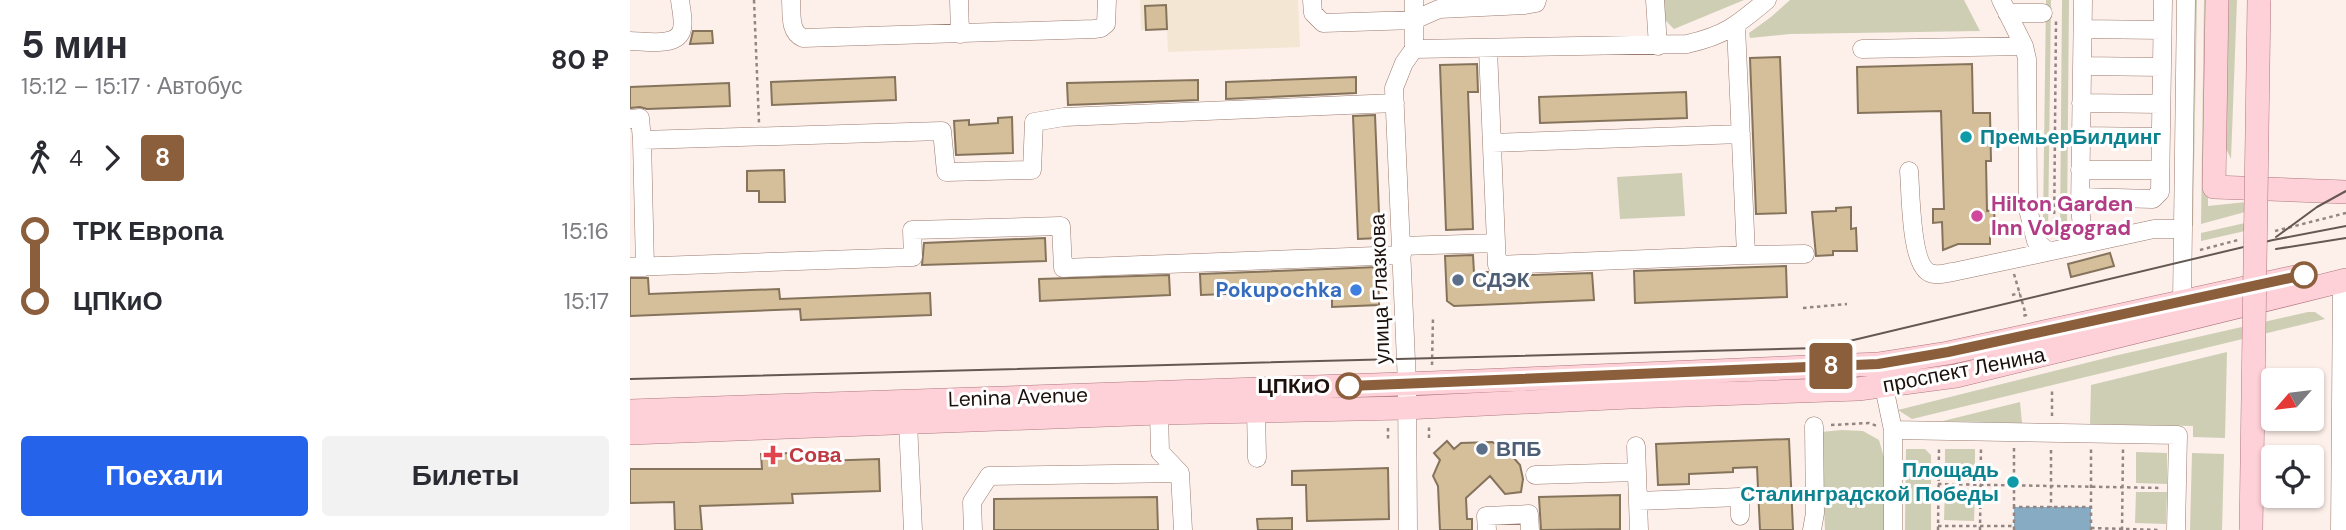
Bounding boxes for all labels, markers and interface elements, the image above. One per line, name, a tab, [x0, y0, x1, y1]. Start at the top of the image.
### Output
text: 5 мин	[21, 20, 128, 70]
text: 80 ₽	[551, 43, 609, 77]
text: 15:12 – 15:17 · Автобус	[21, 71, 243, 101]
place label: ПремьерБилдинг	[1980, 123, 2162, 151]
marker: ПремьерБилдинг	[1958, 129, 1974, 145]
icon: walk	[21, 139, 59, 177]
icon: forward	[93, 139, 131, 177]
text: 8	[155, 142, 170, 173]
text: 4	[69, 143, 83, 173]
place label: Hilton Garden Inn Volgograd	[1991, 190, 2133, 242]
marker: Hilton Garden Inn Volgograd	[1969, 208, 1985, 224]
street label: улица Глазкова	[1363, 213, 1397, 365]
text: ТРК Европа	[73, 214, 223, 248]
text: 15:16	[562, 216, 609, 246]
unlabelled marker	[2291, 262, 2317, 288]
place label: СДЭК	[1472, 266, 1530, 294]
marker: СДЭК	[1450, 272, 1466, 288]
place label: Pokupochka	[1215, 276, 1342, 304]
marker: Pokupochka	[1348, 282, 1364, 298]
text: ЦПКиО	[73, 284, 163, 318]
text: 15:17	[564, 286, 609, 316]
street label: проспект Ленина	[1880, 340, 2048, 399]
line badge: 8	[1808, 343, 1854, 389]
text: 8	[1823, 350, 1839, 381]
north arrow	[2261, 368, 2324, 430]
map controls	[2261, 368, 2324, 508]
place label: ЦПКиО	[1258, 372, 1330, 400]
marker: ЦПКиО	[1336, 373, 1362, 399]
street label: Lenina Avenue	[948, 381, 1089, 413]
place label: ВПБ	[1496, 435, 1541, 463]
button: Поехали	[21, 436, 308, 516]
button: Билеты	[322, 436, 609, 516]
place label: Сова	[789, 441, 842, 469]
marker: ВПБ	[1474, 441, 1490, 457]
marker: Сова	[763, 445, 783, 465]
button: locate	[2261, 445, 2324, 508]
place label: Площадь Сталинградской Победы	[1740, 456, 1999, 508]
marker: Площадь Сталинградской Победы	[2005, 474, 2021, 490]

